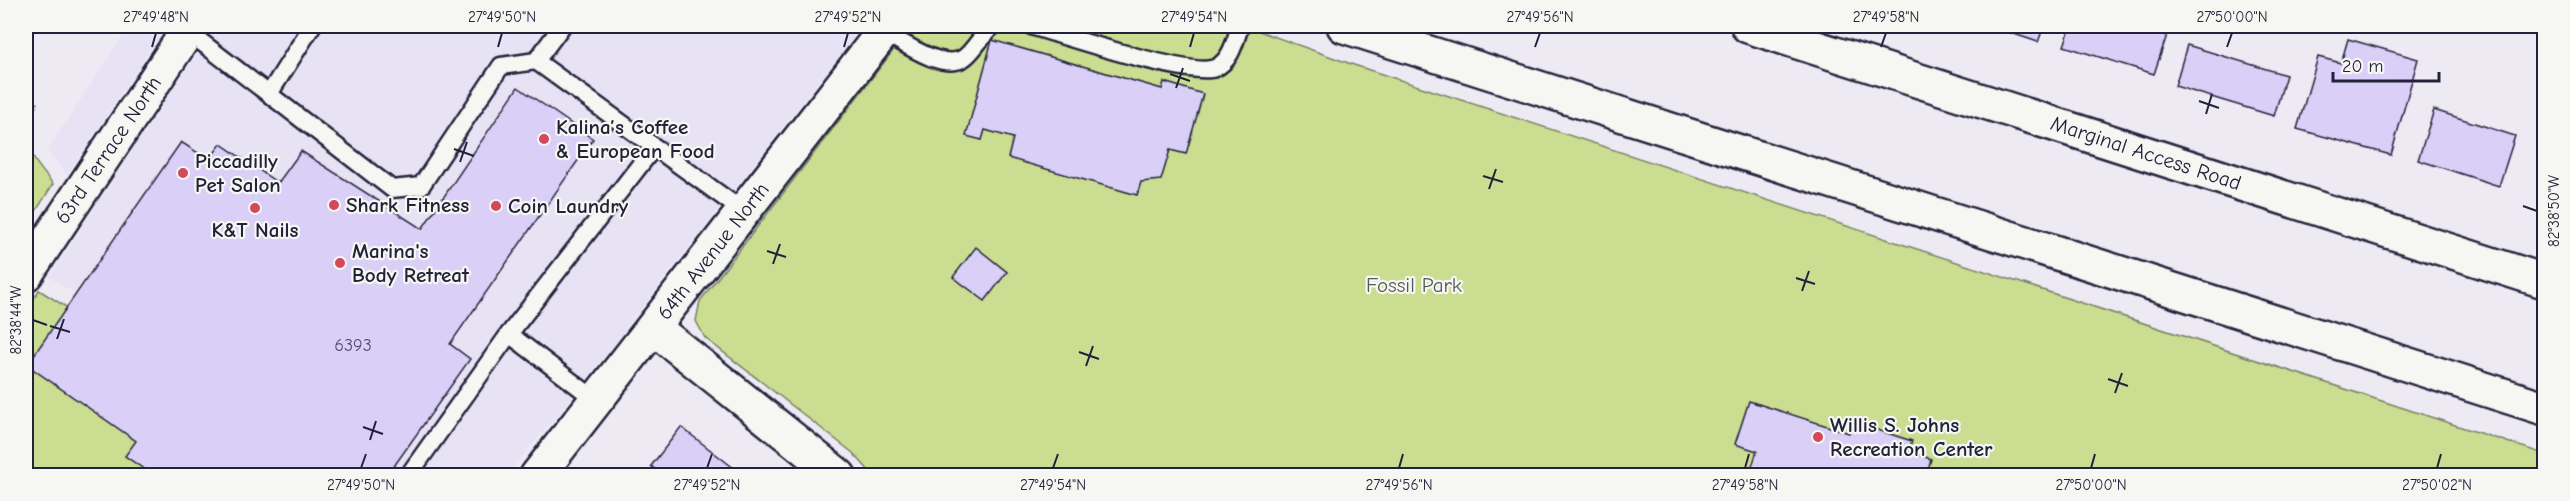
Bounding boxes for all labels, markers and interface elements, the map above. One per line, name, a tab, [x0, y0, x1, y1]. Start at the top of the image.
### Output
text: 27°49'48"N	[123, 8, 189, 26]
text: 27°49'50"N	[468, 8, 536, 26]
text: 27°49'52"N	[815, 8, 881, 26]
text: 27°49'54"N	[1161, 8, 1227, 26]
text: 27°49'56"N	[1506, 8, 1574, 26]
text: 27°49'58"N	[1853, 8, 1919, 26]
text: 27°50'00"N	[2196, 8, 2268, 26]
scale bar	[2333, 45, 2440, 83]
text: 20 m	[2342, 56, 2383, 77]
street label: 63rd Terrace North	[50, 72, 166, 228]
street label: Marginal Access Road	[2048, 111, 2244, 195]
place label: Kalina’s Coffee & European Food	[556, 115, 715, 163]
marker: Kalina’s Coffee & European Food	[537, 132, 551, 146]
place label: Piccadilly Pet Salon	[195, 149, 281, 197]
marker: Piccadilly Pet Salon	[176, 166, 190, 180]
text: 82°38'50"W	[2545, 175, 2563, 247]
street label: 64th Avenue North	[652, 178, 774, 324]
place label: Shark Fitness	[346, 193, 469, 217]
place label: Coin Laundry	[508, 194, 629, 218]
marker: Shark Fitness	[327, 198, 341, 212]
marker: Coin Laundry	[489, 199, 503, 213]
marker: K&T Nails	[248, 201, 262, 215]
place label: K&T Nails	[212, 218, 298, 242]
place label: Marina's Body Retreat	[352, 239, 470, 287]
marker: Marina's Body Retreat	[333, 256, 347, 270]
park label: Fossil Park	[1366, 273, 1462, 297]
text: 82°38'44"W	[7, 285, 25, 355]
house number: 6393	[334, 335, 372, 356]
place label: Willis S. Johns Recreation Center	[1830, 413, 1993, 461]
marker: Willis S. Johns Recreation Center	[1811, 430, 1825, 444]
text: 27°49'50"N	[327, 476, 395, 494]
text: 27°49'52"N	[674, 476, 740, 494]
text: 27°49'54"N	[1020, 476, 1086, 494]
text: 27°49'56"N	[1365, 476, 1433, 494]
text: 27°49'58"N	[1712, 476, 1778, 494]
text: 27°50'00"N	[2055, 476, 2127, 494]
text: 27°50'02"N	[2402, 476, 2472, 494]

